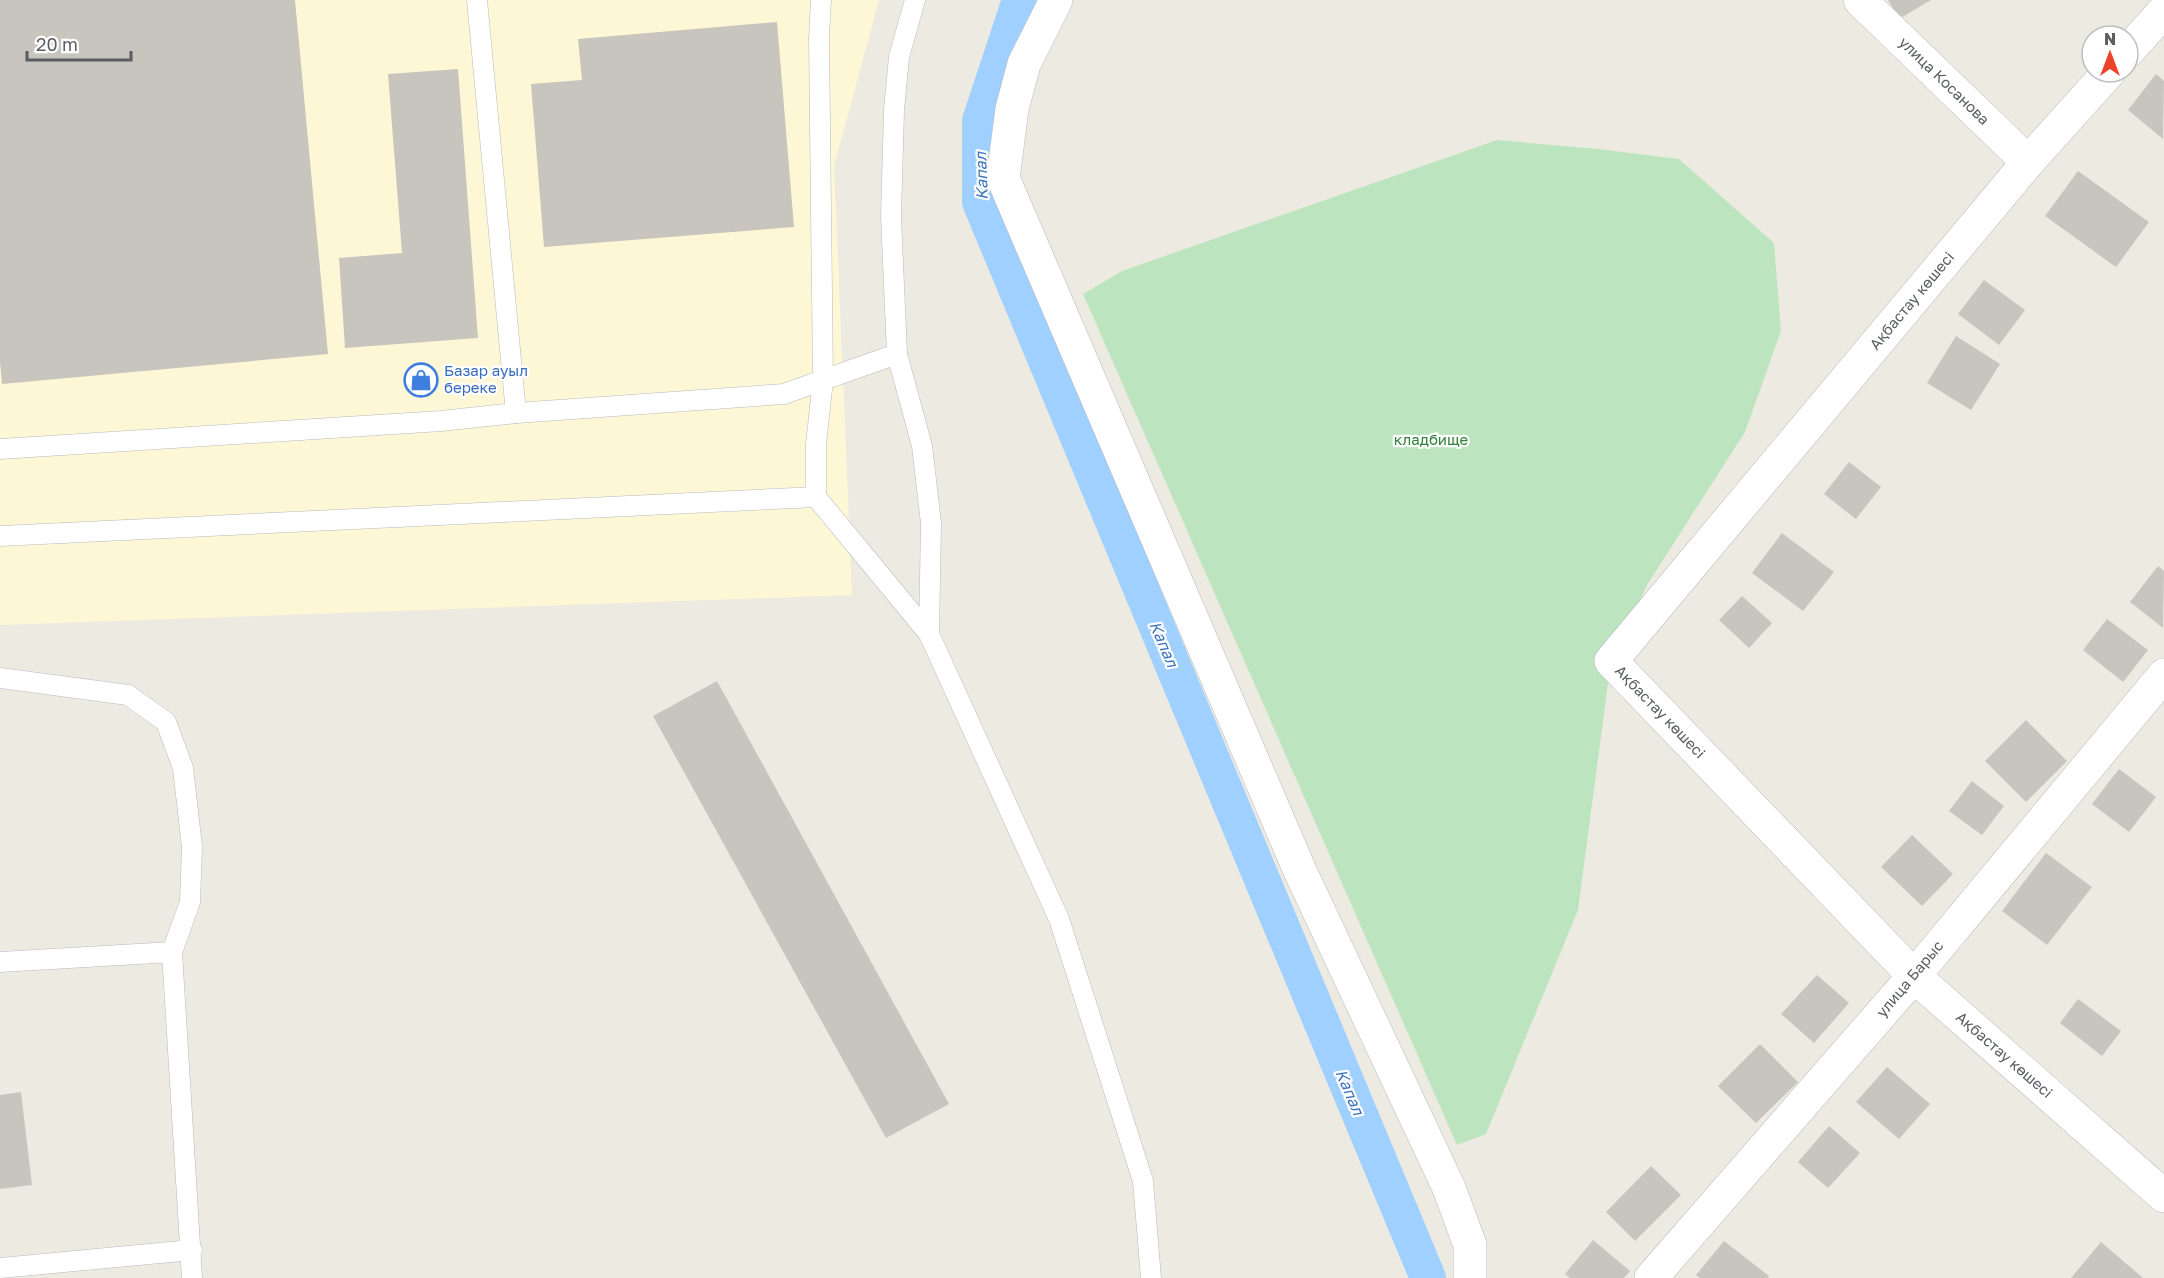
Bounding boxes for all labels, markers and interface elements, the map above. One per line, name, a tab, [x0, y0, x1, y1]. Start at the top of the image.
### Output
scale bar	[27, 24, 130, 62]
north arrow	[2080, 24, 2140, 84]
text: N	[2104, 29, 2116, 49]
text: 20 m	[36, 33, 78, 55]
street label: улица Косанова	[1896, 33, 1994, 128]
water label: Капал	[970, 150, 992, 200]
street label: Ақбастау көшесі	[1865, 248, 1957, 353]
place label: Базар ауыл береке	[444, 361, 528, 396]
shop icon: Базар ауыл береке	[403, 362, 439, 398]
park label: кладбище	[1394, 430, 1469, 448]
water label: Капал	[1145, 618, 1183, 672]
street label: Ақбастау көшесі	[1612, 661, 1710, 761]
street label: улица Барыс	[1872, 936, 1947, 1020]
street label: Ақбастау көшесі	[1953, 1007, 2057, 1101]
water label: Капал	[1331, 1066, 1369, 1120]

